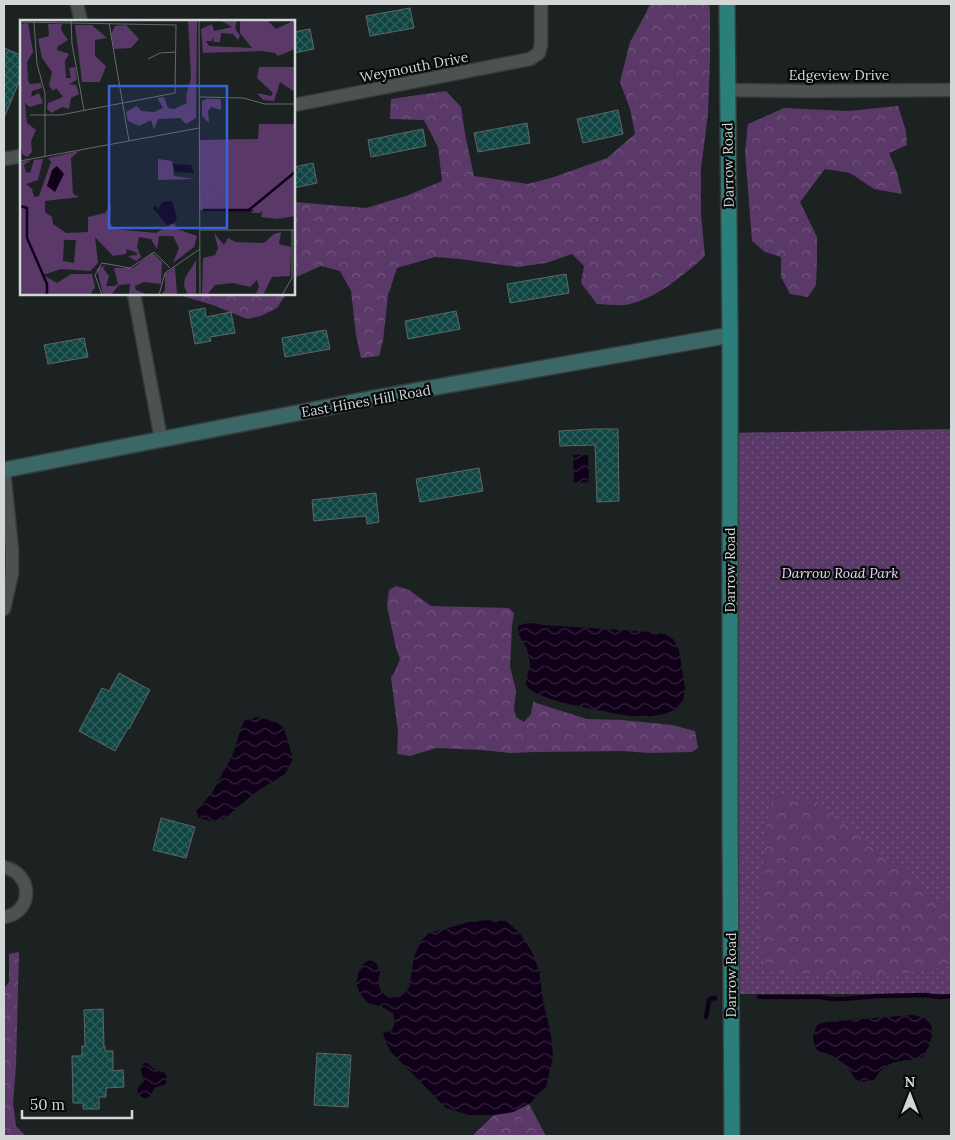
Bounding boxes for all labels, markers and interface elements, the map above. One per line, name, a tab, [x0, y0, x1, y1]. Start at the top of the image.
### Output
inset map	[20, 20, 295, 295]
street label: Weymouth Drive	[358, 48, 470, 86]
street label: Edgeview Drive	[789, 66, 890, 84]
street label: Darrow Road	[718, 122, 738, 208]
street label: East Hines Hill Road	[300, 381, 432, 421]
street label: Darrow Road	[721, 527, 739, 613]
park label: Darrow Road Park	[781, 564, 899, 582]
street label: Darrow Road	[722, 932, 740, 1018]
north arrow	[885, 1070, 935, 1120]
text: N	[905, 1073, 916, 1091]
scale bar	[22, 1088, 132, 1120]
text: 50 m	[30, 1095, 65, 1114]

